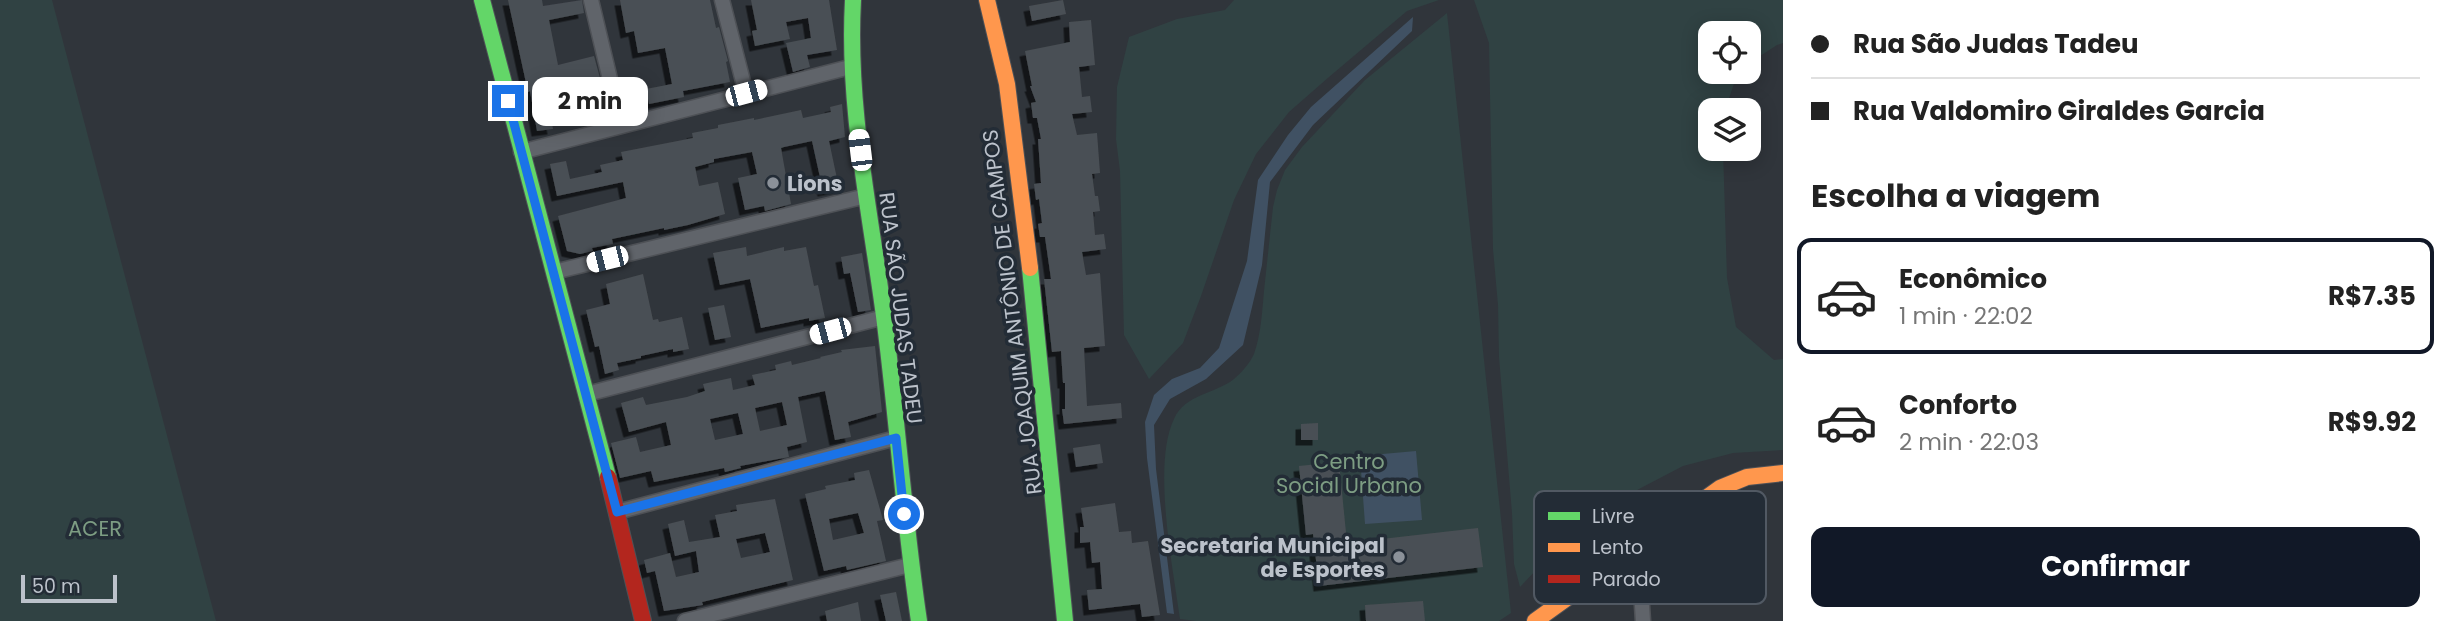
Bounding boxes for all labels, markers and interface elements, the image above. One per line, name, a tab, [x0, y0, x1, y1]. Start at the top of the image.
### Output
map controls	[1698, 21, 1761, 161]
button: locate	[1698, 21, 1761, 84]
text: Rua São Judas Tadeu	[1853, 26, 2138, 62]
callout: 2 min	[532, 76, 648, 126]
car	[723, 77, 770, 109]
route end	[492, 85, 524, 117]
text: 2 min	[558, 85, 622, 117]
text: Rua Valdomiro Giraldes Garcia	[1853, 93, 2265, 129]
button: layers	[1698, 98, 1761, 161]
car	[848, 128, 873, 172]
street label: RUA JOAQUIM ANTÔNIO DE CAMPOS	[975, 128, 1049, 496]
place label: Lions	[787, 169, 842, 198]
text: Escolha a viagem	[1811, 173, 2100, 218]
marker: Lions	[765, 175, 781, 191]
street label: RUA SÃO JUDAS TADEU	[872, 191, 930, 425]
car	[585, 244, 630, 274]
text: Econômico	[1899, 261, 2047, 297]
icon: car	[1815, 265, 1878, 328]
text: R$7.35	[2328, 278, 2416, 314]
text: 1 min · 22:02	[1899, 300, 2033, 332]
car	[807, 315, 854, 347]
text: Conforto	[1899, 387, 2017, 423]
icon: car	[1815, 391, 1878, 454]
text: R$9.92	[2328, 404, 2416, 440]
text: 2 min · 22:03	[1899, 426, 2039, 458]
park label: Centro Social Urbano	[1276, 447, 1422, 500]
legend	[1534, 491, 1766, 604]
route start	[888, 498, 920, 530]
text: Livre	[1592, 503, 1634, 530]
park label: ACER	[68, 514, 122, 543]
button: Confirmar	[1811, 527, 2420, 607]
place label: Secretaria Municipal de Esportes	[1160, 531, 1385, 584]
text: Lento	[1592, 534, 1643, 561]
marker: Secretaria Municipal de Esportes	[1391, 549, 1407, 565]
text: Parado	[1592, 566, 1661, 593]
scale bar	[21, 572, 117, 604]
text: 50 m	[32, 573, 81, 600]

